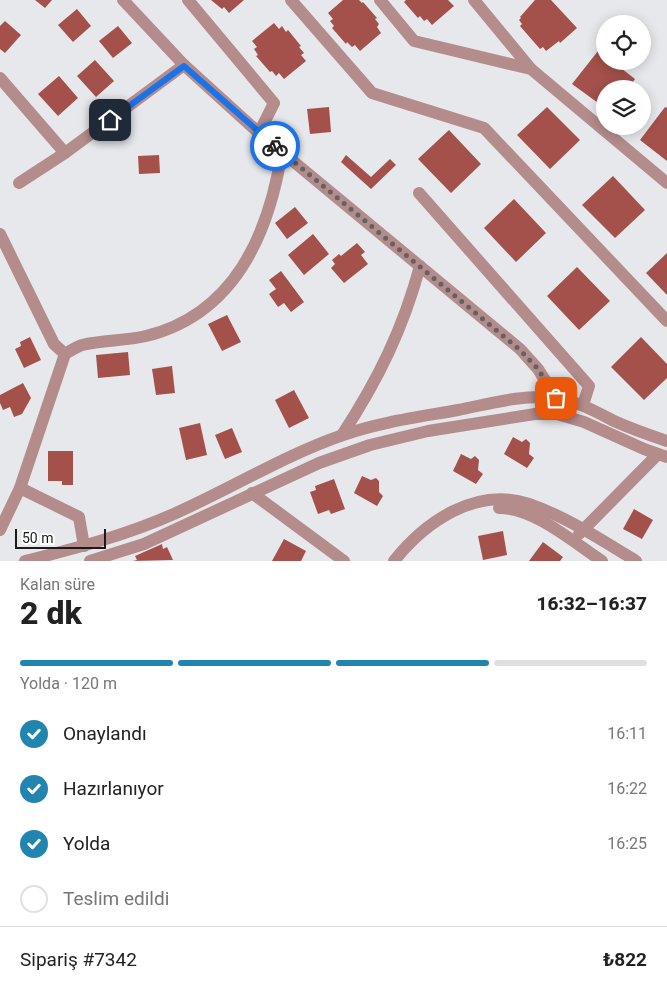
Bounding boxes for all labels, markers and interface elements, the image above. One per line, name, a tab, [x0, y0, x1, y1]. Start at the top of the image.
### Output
map controls	[596, 15, 651, 135]
button: locate	[596, 15, 651, 70]
button: layers	[596, 80, 651, 135]
pin	[89, 99, 131, 141]
icon: home	[96, 106, 124, 134]
courier	[250, 121, 300, 171]
icon: bike	[261, 132, 289, 160]
pin	[535, 377, 577, 419]
icon: bag	[542, 384, 570, 412]
scale bar	[15, 526, 106, 549]
text: 50 m	[22, 530, 54, 546]
text: Kalan süre	[20, 575, 95, 594]
text: 16:32–16:37	[536, 592, 647, 615]
text: 2 dk	[20, 594, 82, 632]
text: Yolda · 120 m	[20, 674, 117, 693]
icon: check	[20, 720, 48, 748]
text: Onaylandı	[63, 722, 147, 745]
text: 16:11	[607, 724, 647, 743]
icon: check	[20, 775, 48, 803]
text: Hazırlanıyor	[63, 777, 164, 800]
text: 16:22	[607, 779, 647, 798]
icon: check	[20, 830, 48, 858]
text: Yolda	[63, 832, 110, 855]
text: 16:25	[607, 834, 647, 853]
text: Teslim edildi	[63, 887, 169, 910]
text: Sipariş #7342	[20, 948, 137, 971]
text: ₺822	[603, 948, 647, 971]

